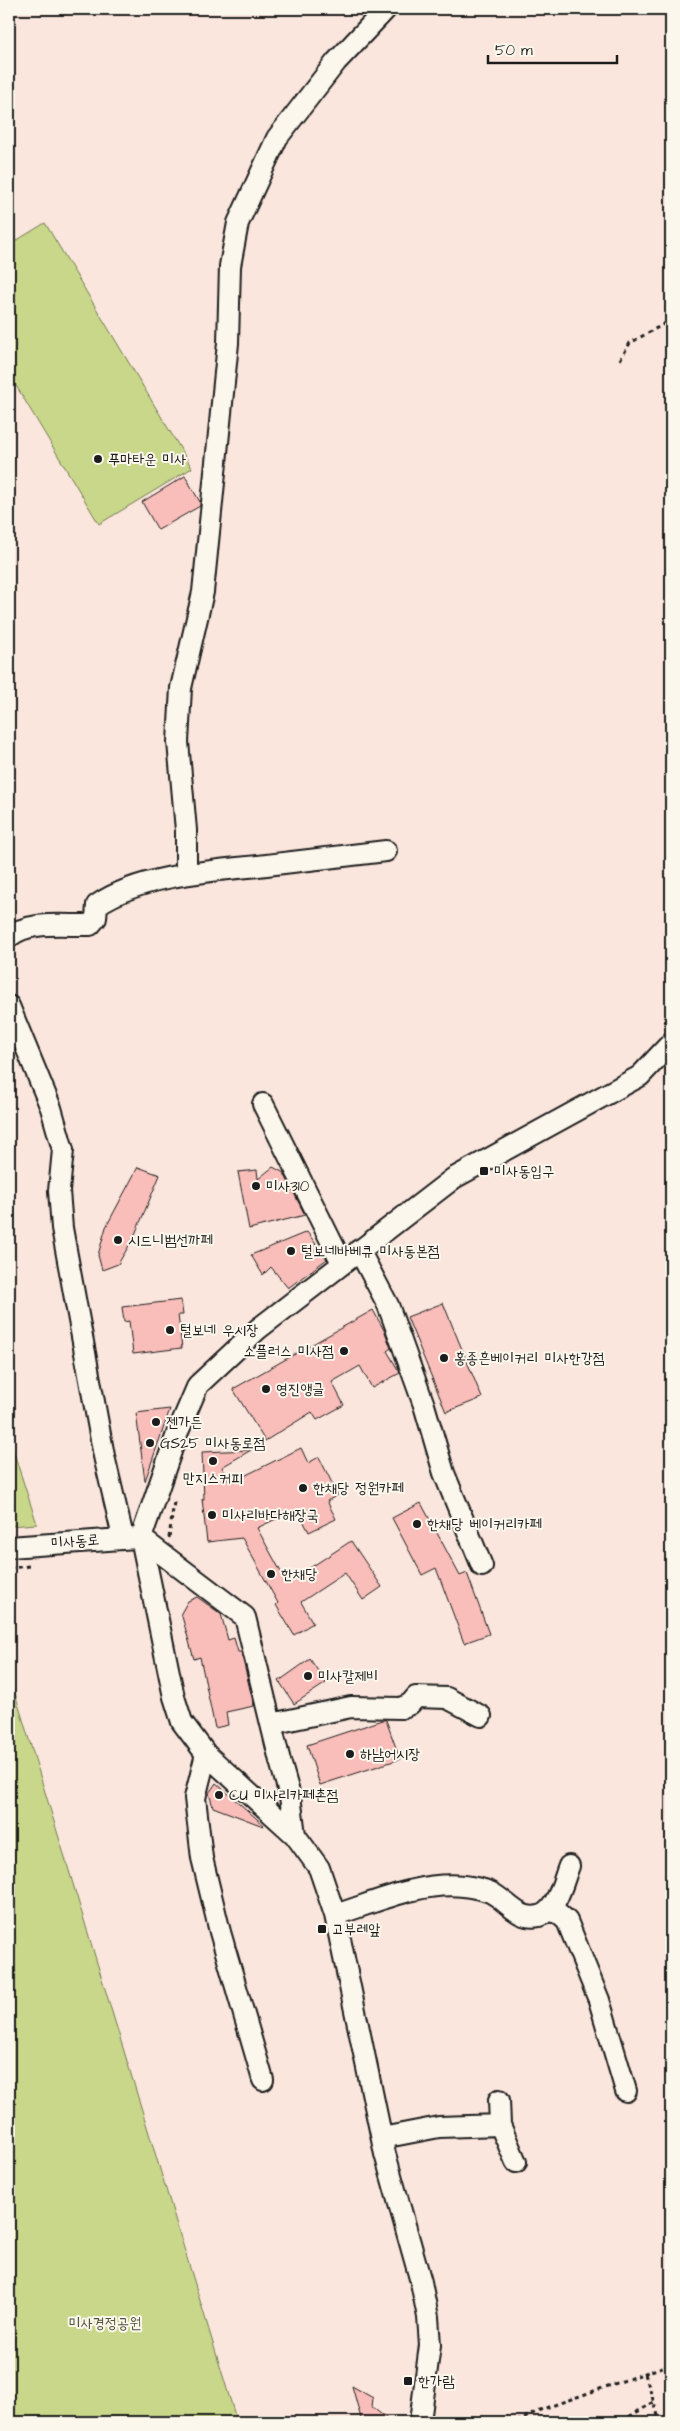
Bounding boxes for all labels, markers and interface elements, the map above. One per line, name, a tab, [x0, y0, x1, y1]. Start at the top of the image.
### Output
scale bar	[488, 32, 616, 64]
text: 50 m	[495, 40, 533, 61]
place label: 푸마타운 미사	[108, 449, 186, 470]
marker: 푸마타운 미사	[92, 453, 104, 465]
place label: 미사동입구	[494, 1161, 554, 1182]
marker: 미사동입구	[478, 1165, 490, 1177]
place label: 미사310	[266, 1176, 310, 1197]
marker: 미사310	[250, 1180, 262, 1192]
place label: 시드니범선까페	[128, 1230, 213, 1251]
marker: 시드니범선까페	[112, 1234, 124, 1246]
place label: 털보네바베큐 미사동본점	[301, 1241, 440, 1262]
marker: 털보네바베큐 미사동본점	[285, 1245, 297, 1257]
place label: 털보네 우시장	[180, 1320, 258, 1341]
marker: 털보네 우시장	[164, 1324, 176, 1336]
place label: 소플러스 미사점	[244, 1341, 334, 1362]
marker: 소플러스 미사점	[338, 1345, 350, 1357]
place label: 홍종흔베이커리 미사한강점	[454, 1348, 605, 1369]
marker: 홍종흔베이커리 미사한강점	[438, 1352, 450, 1364]
place label: 영진앵글	[276, 1379, 324, 1400]
marker: 영진앵글	[260, 1383, 272, 1395]
place label: 젠가든	[166, 1412, 202, 1433]
marker: 젠가든	[150, 1416, 162, 1428]
place label: GS25 미사동로점	[160, 1433, 266, 1454]
marker: GS25 미사동로점	[144, 1437, 156, 1449]
marker: 만지스커피	[207, 1455, 219, 1467]
place label: 만지스커피	[183, 1468, 243, 1489]
place label: 한채당 정원카페	[313, 1478, 404, 1499]
marker: 한채당 정원카페	[297, 1482, 309, 1494]
place label: 미사리바다해장국	[222, 1505, 319, 1526]
marker: 미사리바다해장국	[206, 1509, 218, 1521]
place label: 한채당 베이커리카페	[427, 1514, 542, 1535]
marker: 한채당 베이커리카페	[411, 1518, 423, 1530]
street label: 미사동로	[50, 1529, 100, 1554]
place label: 한채당	[281, 1564, 317, 1585]
marker: 한채당	[265, 1568, 277, 1580]
place label: 미사칼제비	[318, 1666, 378, 1687]
marker: 미사칼제비	[302, 1670, 314, 1682]
place label: 하남어시장	[360, 1744, 420, 1765]
marker: 하남어시장	[344, 1748, 356, 1760]
place label: CU 미사리카페촌점	[229, 1785, 339, 1806]
marker: CU 미사리카페촌점	[213, 1789, 225, 1801]
place label: 고부레앞	[332, 1919, 380, 1940]
marker: 고부레앞	[316, 1923, 328, 1935]
park label: 미사경정공원	[69, 2313, 141, 2334]
place label: 한가람	[418, 2371, 455, 2392]
marker: 한가람	[402, 2375, 414, 2387]

